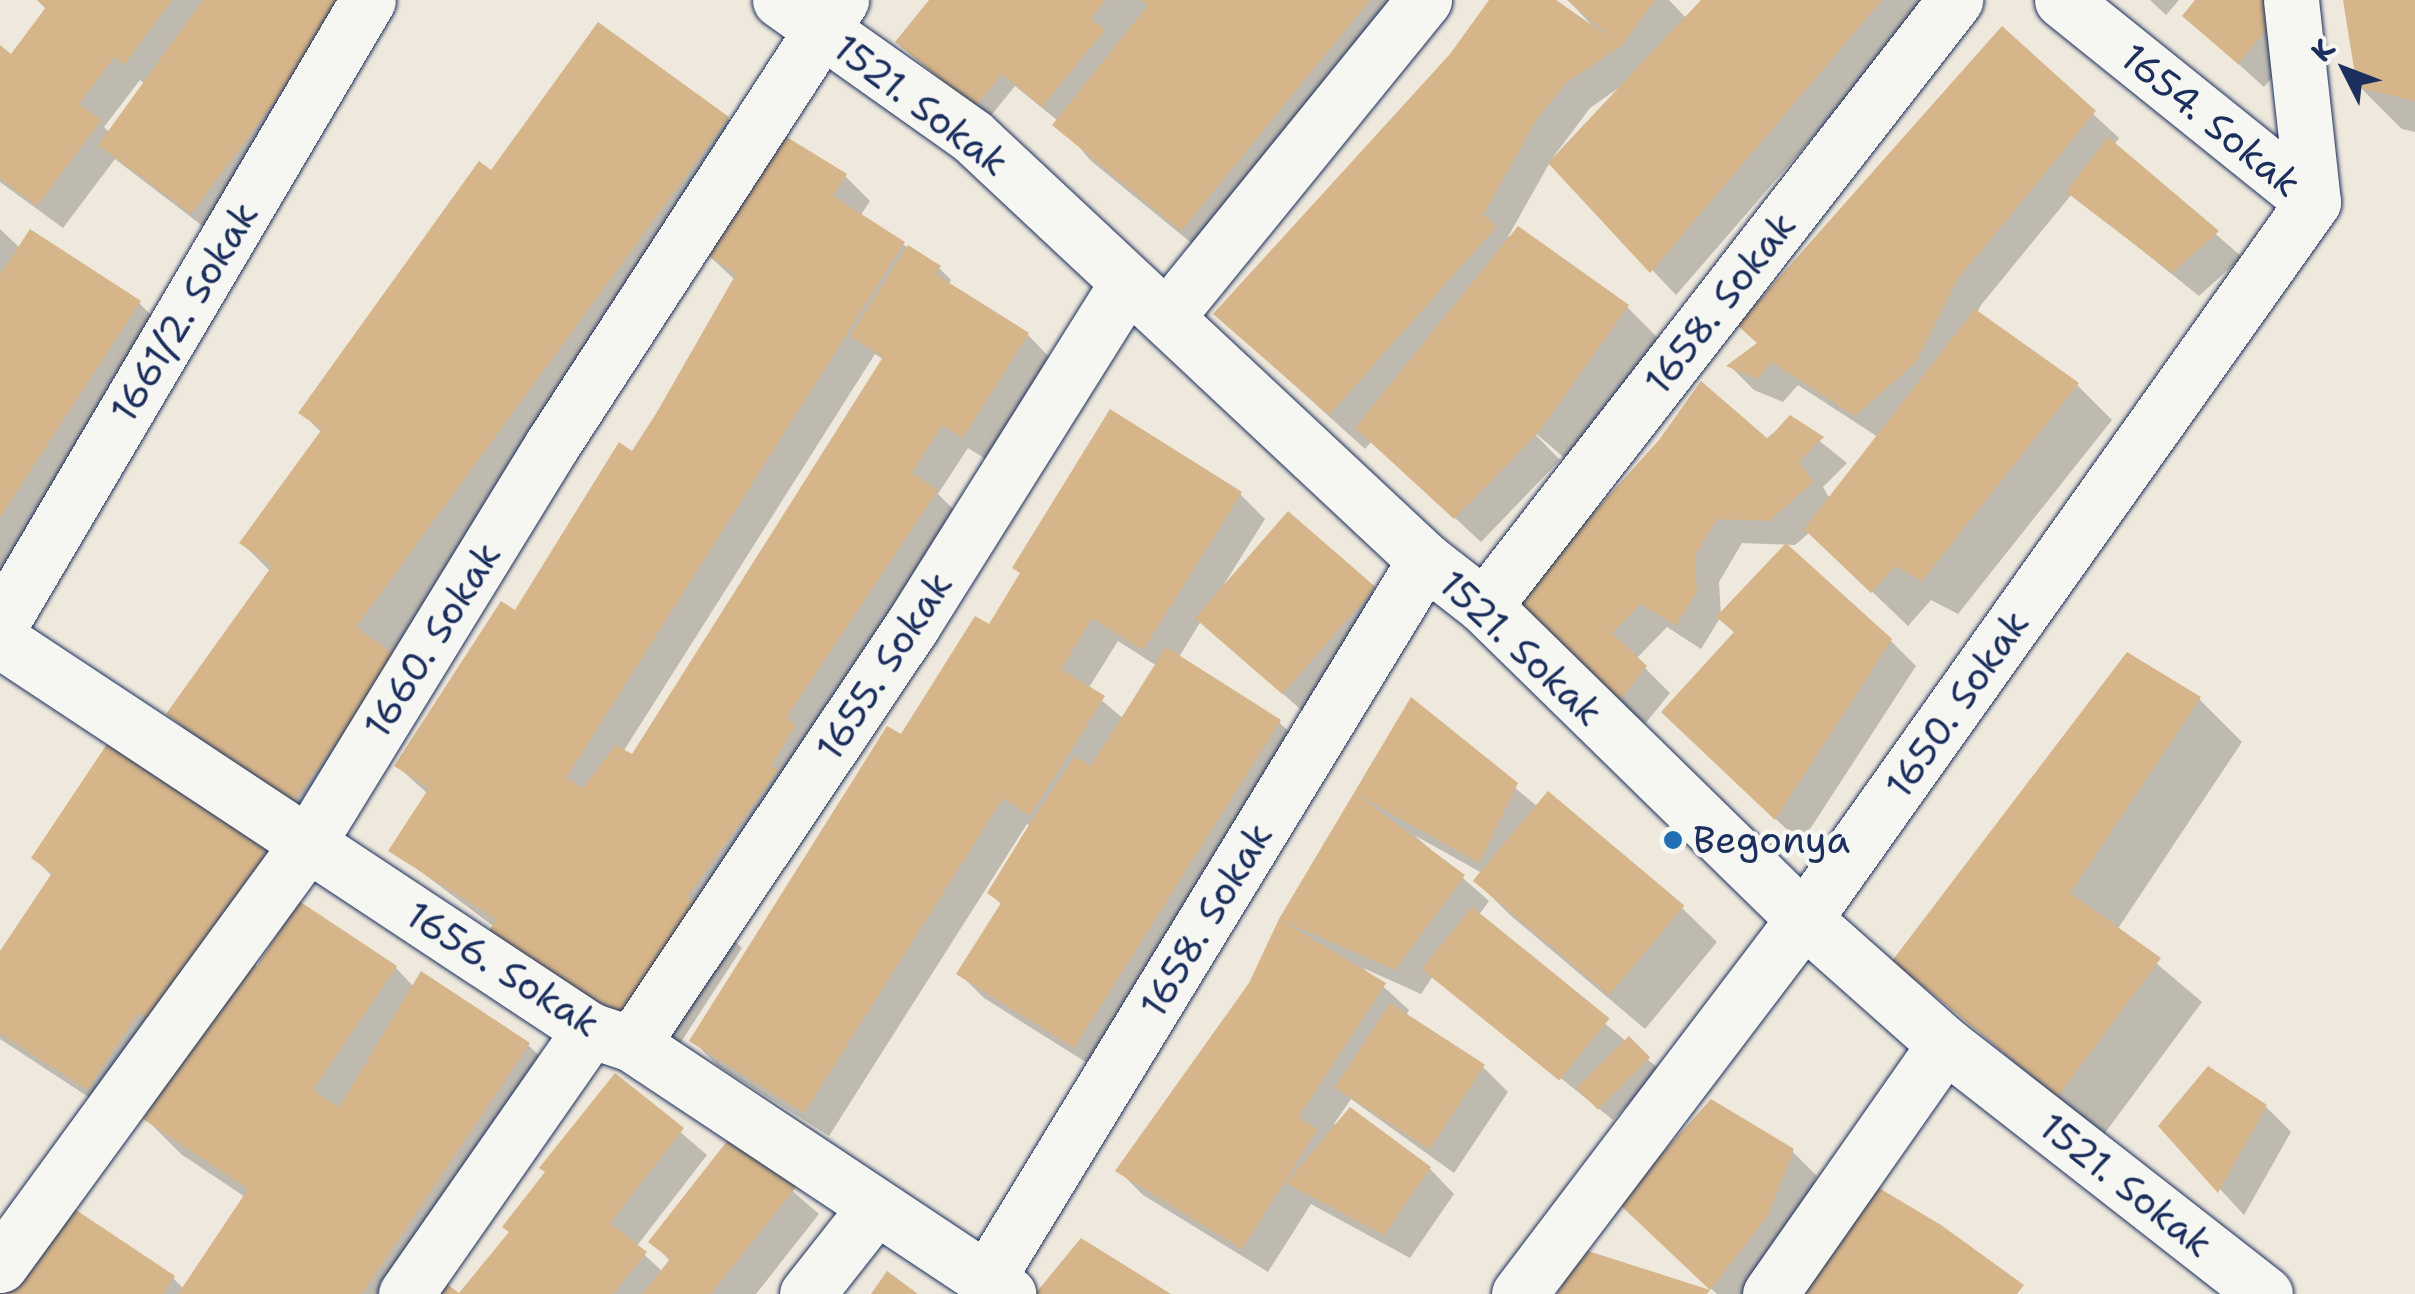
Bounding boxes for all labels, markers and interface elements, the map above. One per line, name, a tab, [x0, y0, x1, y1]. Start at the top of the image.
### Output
north arrow	[2295, 20, 2395, 120]
street label: 1521. Sokak	[825, 25, 1017, 185]
text: K	[2302, 30, 2343, 70]
street label: 1654. Sokak	[2112, 34, 2310, 206]
street label: 1661/2. Sokak	[100, 194, 268, 430]
street label: 1658. Sokak	[1635, 203, 1805, 403]
street label: 1660. Sokak	[354, 534, 510, 746]
street label: 1521. Sokak	[1430, 561, 1612, 735]
street label: 1655. Sokak	[806, 563, 962, 769]
street label: 1650. Sokak	[1876, 601, 2038, 807]
street label: 1658. Sokak	[1130, 815, 1282, 1025]
place label: Begonya	[1693, 817, 1850, 863]
marker: Begonya	[1662, 829, 1684, 851]
street label: 1656. Sokak	[398, 892, 608, 1046]
street label: 1521. Sokak	[2030, 1103, 2222, 1267]

